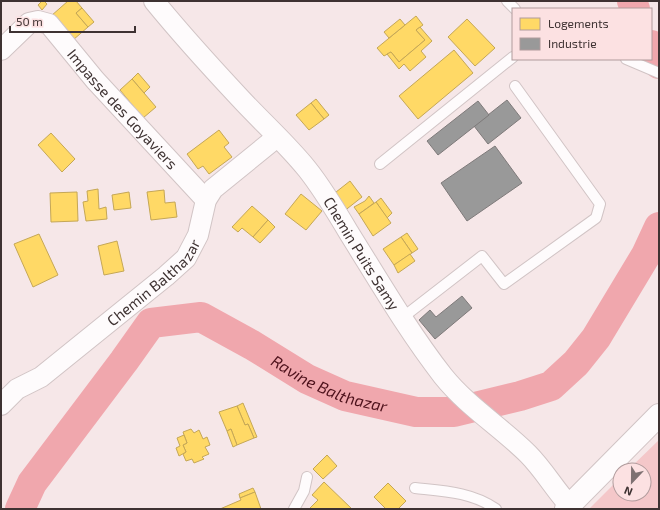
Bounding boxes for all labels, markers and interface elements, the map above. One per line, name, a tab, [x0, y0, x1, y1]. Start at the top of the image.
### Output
scale bar	[10, 8, 135, 34]
legend	[512, 8, 652, 60]
text: 50 m	[16, 14, 43, 28]
text: Logements	[548, 16, 609, 30]
text: Industrie	[548, 36, 597, 50]
street label: Impasse des Goyaviers	[64, 45, 182, 173]
street label: Chemin Puits Samy	[320, 193, 404, 313]
street label: Chemin Balthazar	[103, 236, 203, 329]
water label: Ravine Balthazar	[268, 350, 390, 415]
north arrow	[612, 462, 652, 502]
text: N	[622, 484, 634, 499]

